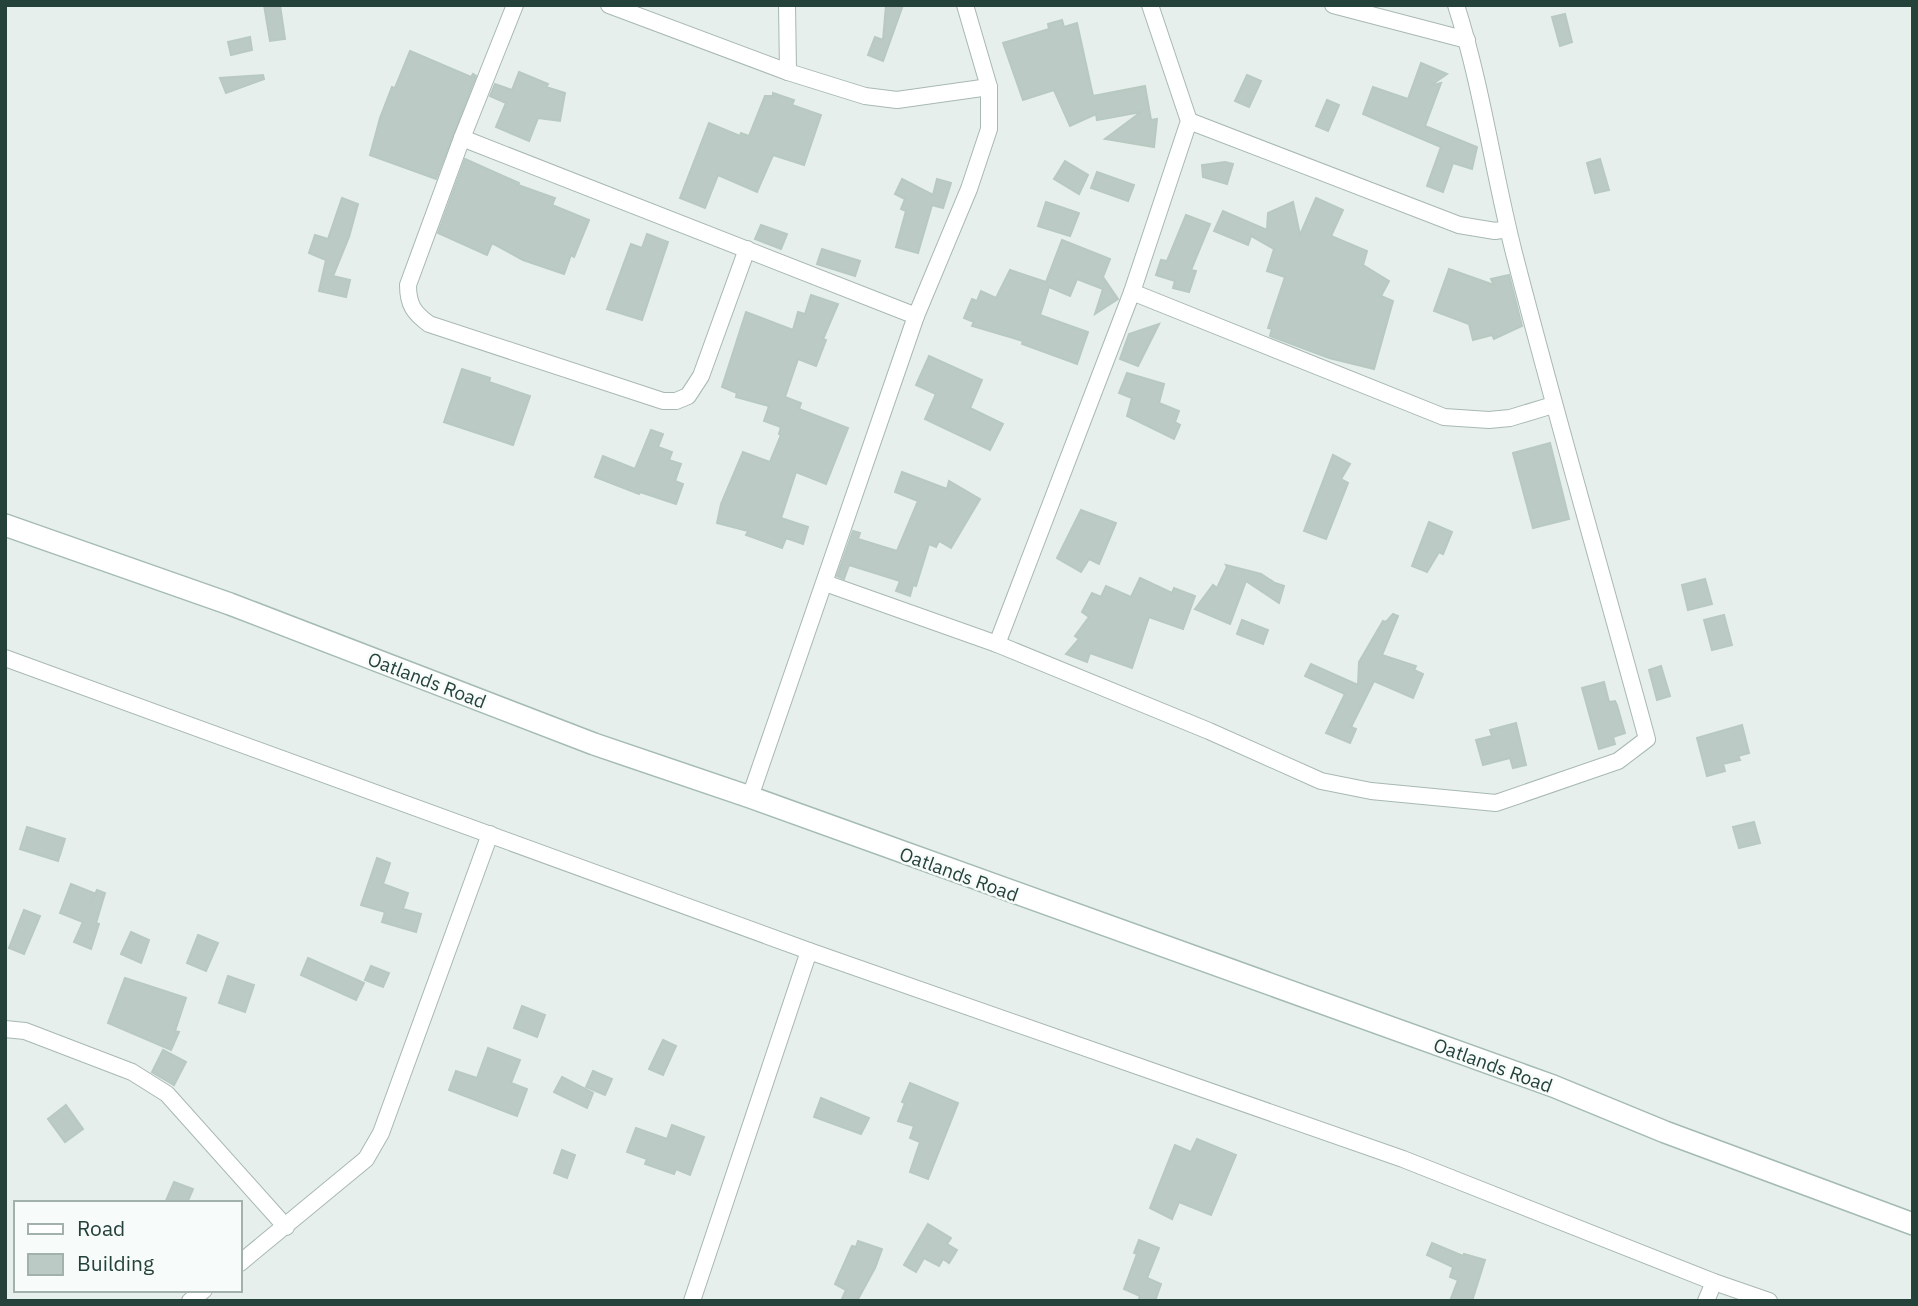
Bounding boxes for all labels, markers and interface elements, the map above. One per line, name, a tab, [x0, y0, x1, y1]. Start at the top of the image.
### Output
street label: Oatlands Road	[364, 646, 490, 714]
street label: Oatlands Road	[896, 841, 1022, 907]
street label: Oatlands Road	[1430, 1032, 1556, 1098]
legend	[14, 1201, 242, 1292]
text: Road	[77, 1214, 125, 1242]
text: Building	[77, 1249, 154, 1277]

